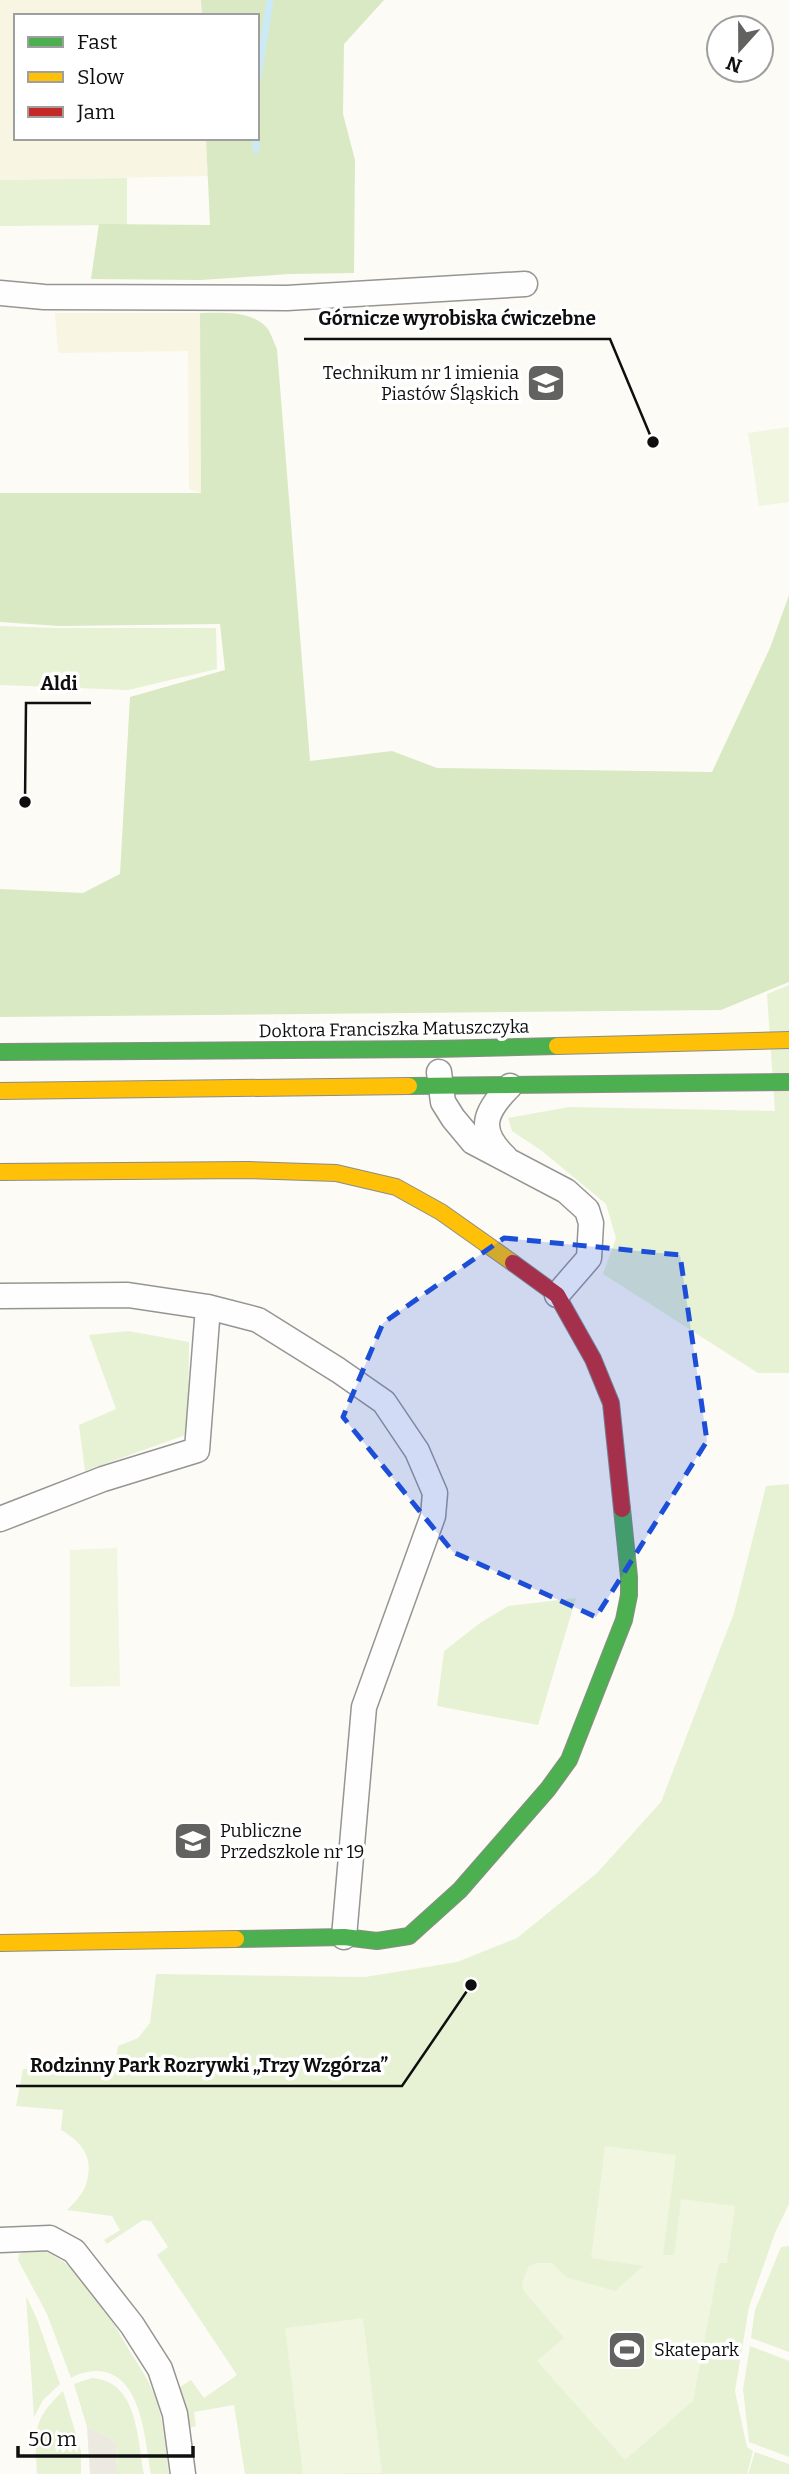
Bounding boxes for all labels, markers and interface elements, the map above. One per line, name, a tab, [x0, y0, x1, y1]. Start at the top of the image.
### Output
legend	[14, 14, 259, 140]
north arrow	[705, 14, 775, 84]
text: Fast	[77, 29, 118, 55]
text: N	[723, 51, 745, 78]
text: Slow	[77, 64, 124, 90]
text: Jam	[76, 99, 115, 125]
callout: Górnicze wyrobiska ćwiczebne	[304, 299, 610, 339]
text: Górnicze wyrobiska ćwiczebne	[318, 307, 596, 330]
place label: Technikum nr 1 imienia Piastów Śląskich	[323, 362, 519, 405]
school or university icon: Technikum nr 1 imienia Piastów Śląskich	[525, 362, 567, 404]
callout: Aldi	[26, 663, 91, 703]
text: Aldi	[41, 672, 77, 695]
street label: Doktora Franciszka Matuszczyka	[258, 1016, 530, 1042]
school or university icon: Publiczne Przedszkole nr 19	[172, 1820, 214, 1862]
place label: Publiczne Przedszkole nr 19	[220, 1820, 364, 1863]
callout: Rodzinny Park Rozrywki „Trzy Wzgórza”	[16, 2046, 402, 2086]
text: Rodzinny Park Rozrywki „Trzy Wzgórza”	[30, 2054, 388, 2077]
sports icon: Skatepark	[606, 2329, 648, 2371]
place label: Skatepark	[654, 2339, 740, 2361]
scale bar	[18, 2414, 192, 2458]
text: 50 m	[28, 2426, 77, 2452]

